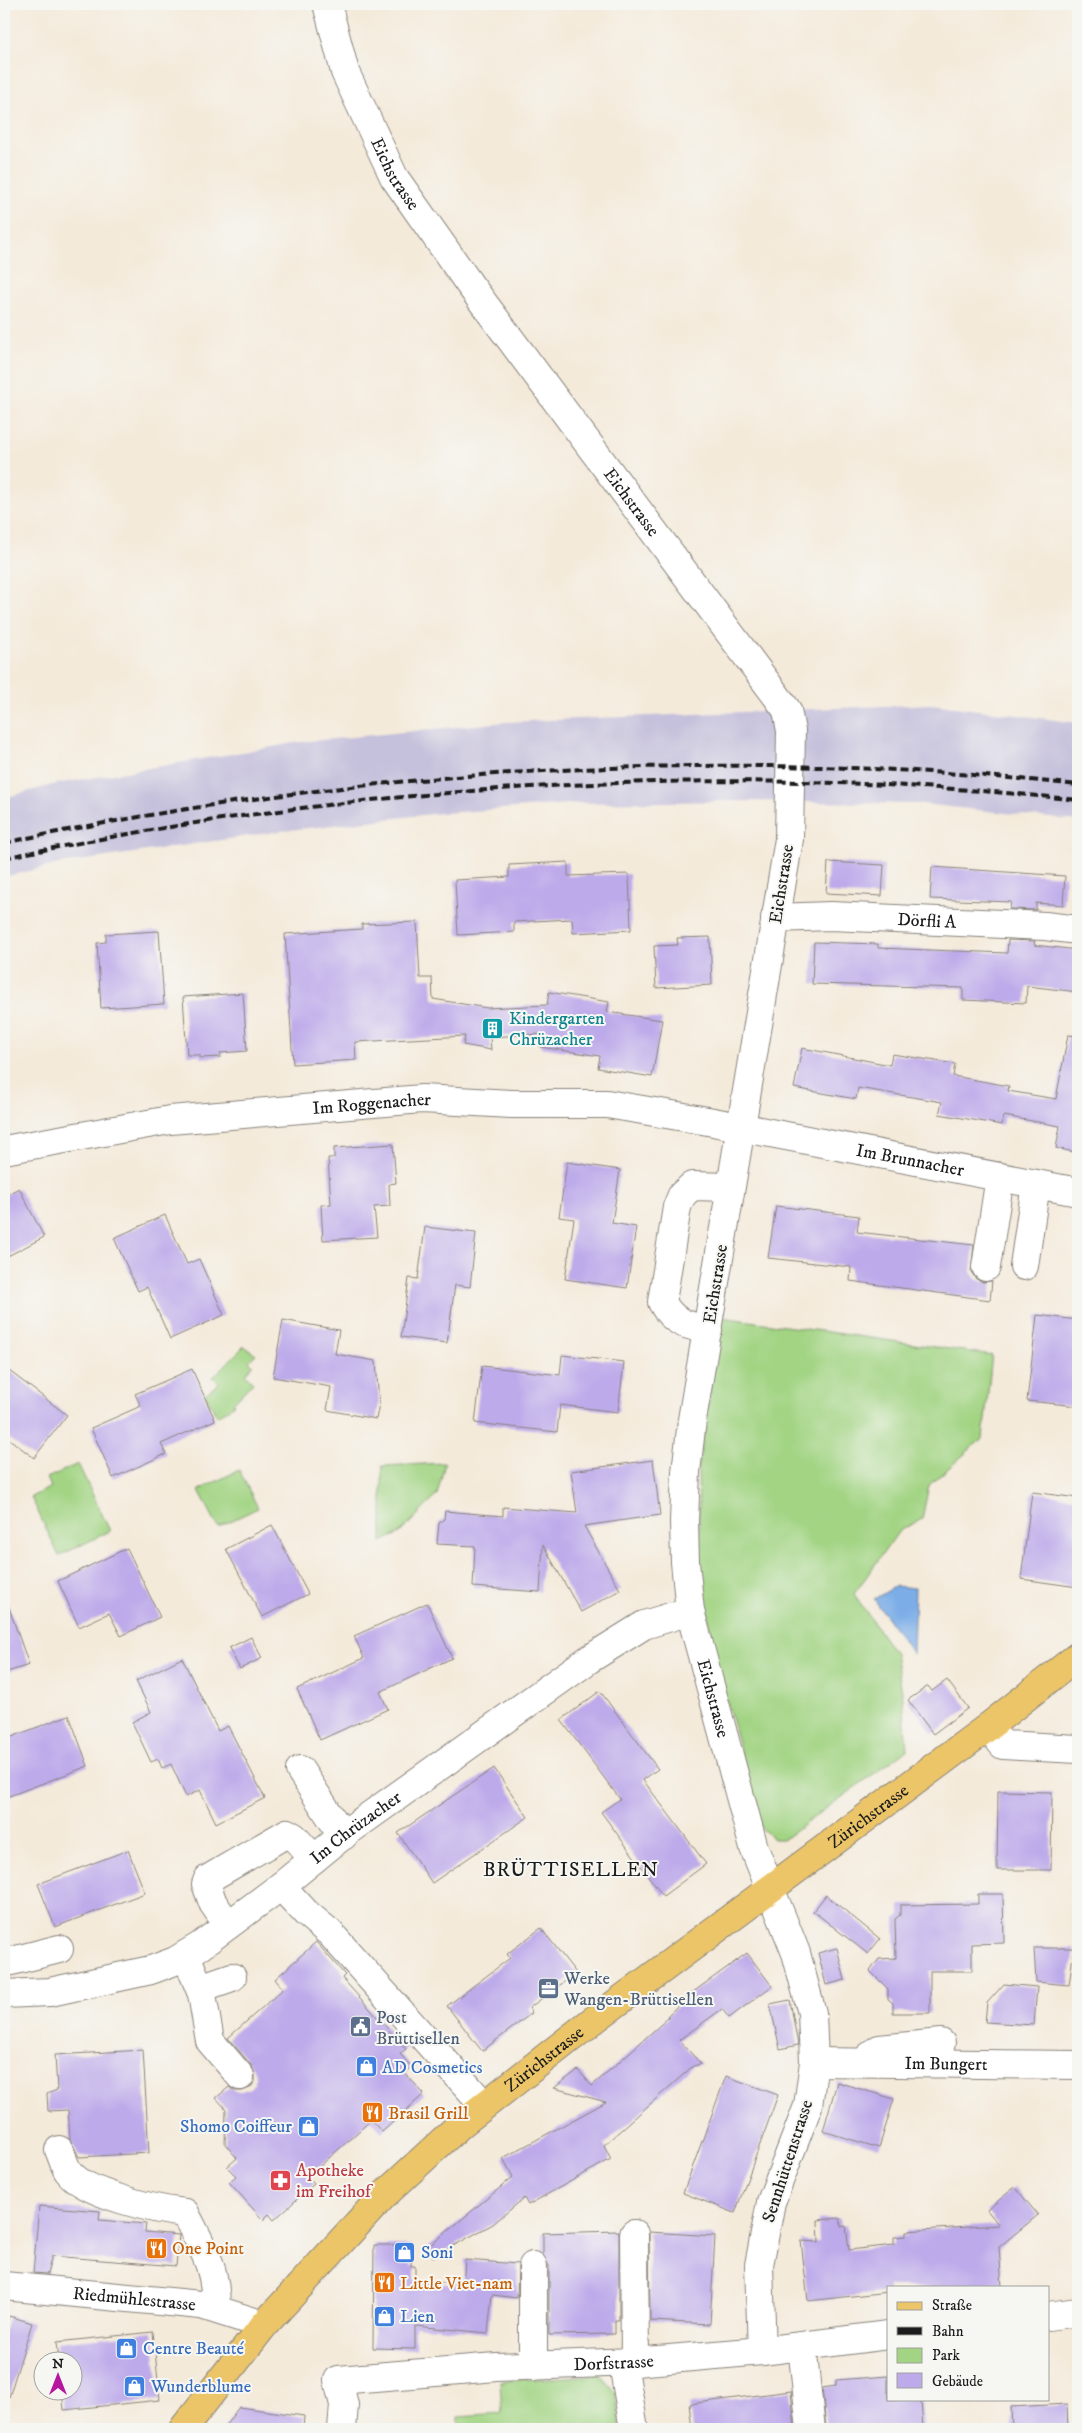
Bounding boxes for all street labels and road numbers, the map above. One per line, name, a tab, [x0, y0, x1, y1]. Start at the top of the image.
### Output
street label: Eichstrasse	[365, 134, 424, 215]
street label: Eichstrasse	[598, 464, 664, 541]
street label: Eichstrasse	[765, 843, 799, 925]
street label: Dörfli A	[897, 909, 957, 934]
street label: Im Roggenacher	[312, 1089, 432, 1120]
street label: Im Brunnacher	[854, 1140, 966, 1182]
street label: Eichstrasse	[699, 1243, 733, 1325]
street label: Eichstrasse	[692, 1657, 734, 1740]
street label: Zürichstrasse	[824, 1780, 913, 1854]
street label: Im Chrüzacher	[306, 1787, 406, 1869]
street label: Zürichstrasse	[501, 2022, 589, 2097]
street label: Im Bungert	[904, 2053, 988, 2076]
street label: Sennhüttenstrasse	[758, 2097, 818, 2225]
street label: Riedmühlestrasse	[72, 2283, 197, 2316]
street label: Dorfstrasse	[573, 2350, 655, 2376]

